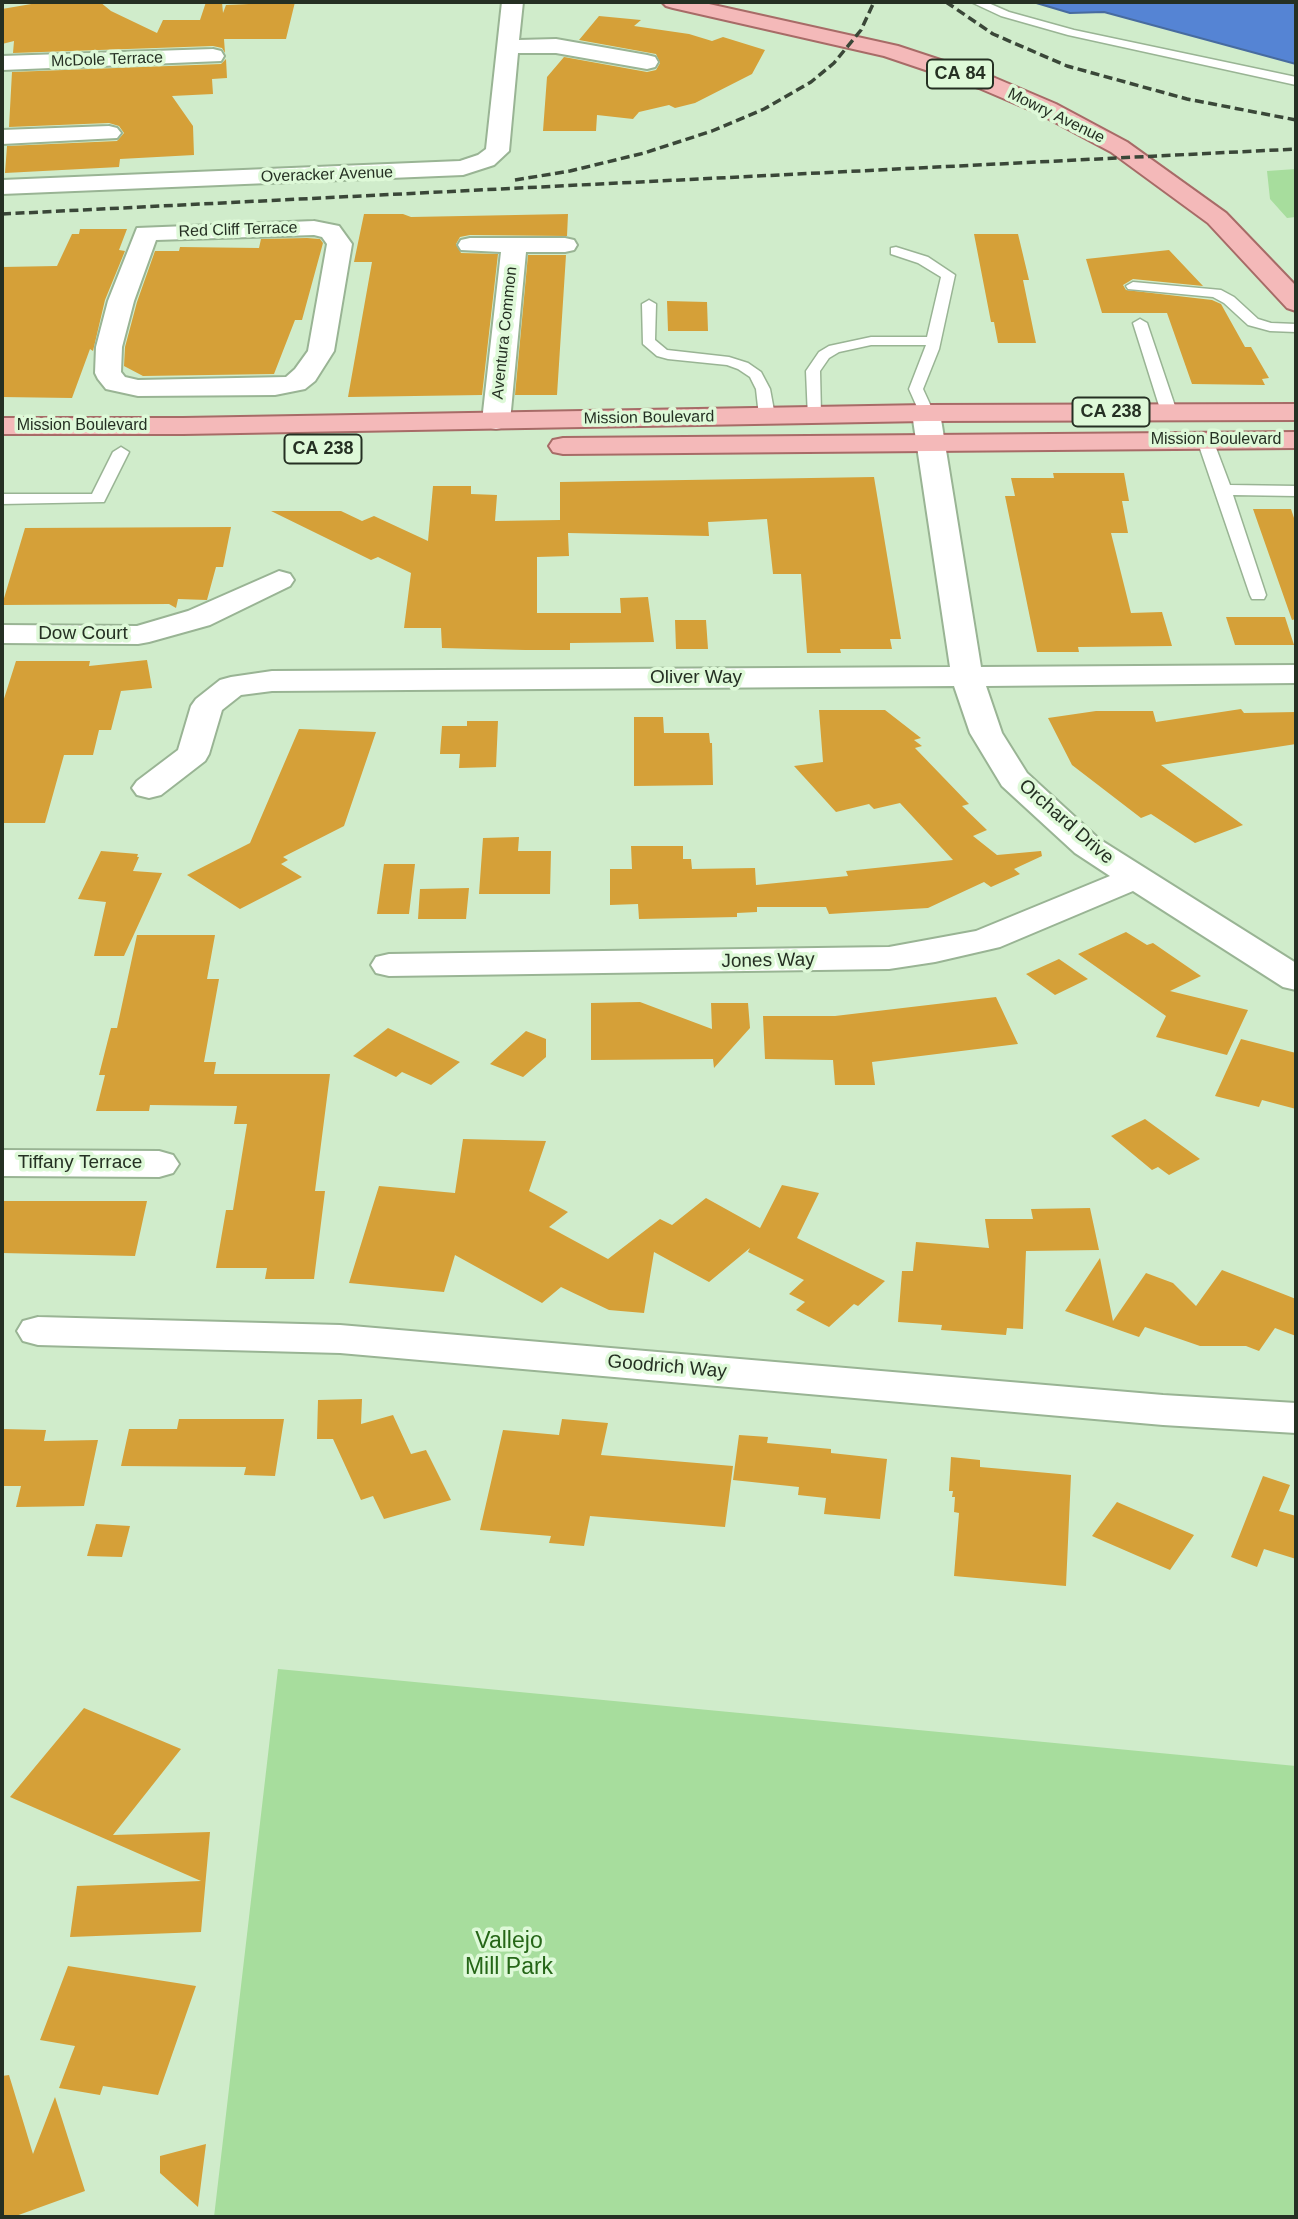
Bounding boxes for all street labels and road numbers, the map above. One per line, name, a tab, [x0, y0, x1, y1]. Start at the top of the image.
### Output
street label: McDole Terrace	[51, 48, 163, 72]
road number: CA 84	[927, 60, 993, 88]
street label: Mowry Avenue	[1004, 84, 1108, 148]
street label: Overacker Avenue	[261, 163, 393, 187]
street label: Red Cliff Terrace	[178, 218, 298, 242]
street label: Aventura Common	[488, 266, 522, 400]
road number: CA 238	[1072, 398, 1150, 426]
street label: Mission Boulevard	[583, 407, 715, 429]
street label: Mission Boulevard	[17, 416, 147, 436]
street label: Mission Boulevard	[1151, 430, 1281, 450]
road number: CA 238	[284, 434, 362, 463]
street label: Dow Court	[38, 623, 128, 645]
street label: Oliver Way	[650, 667, 742, 689]
street label: Orchard Drive	[1014, 775, 1118, 869]
street label: Jones Way	[721, 949, 815, 973]
street label: Tiffany Terrace	[18, 1152, 142, 1174]
street label: Goodrich Way	[606, 1350, 728, 1384]

